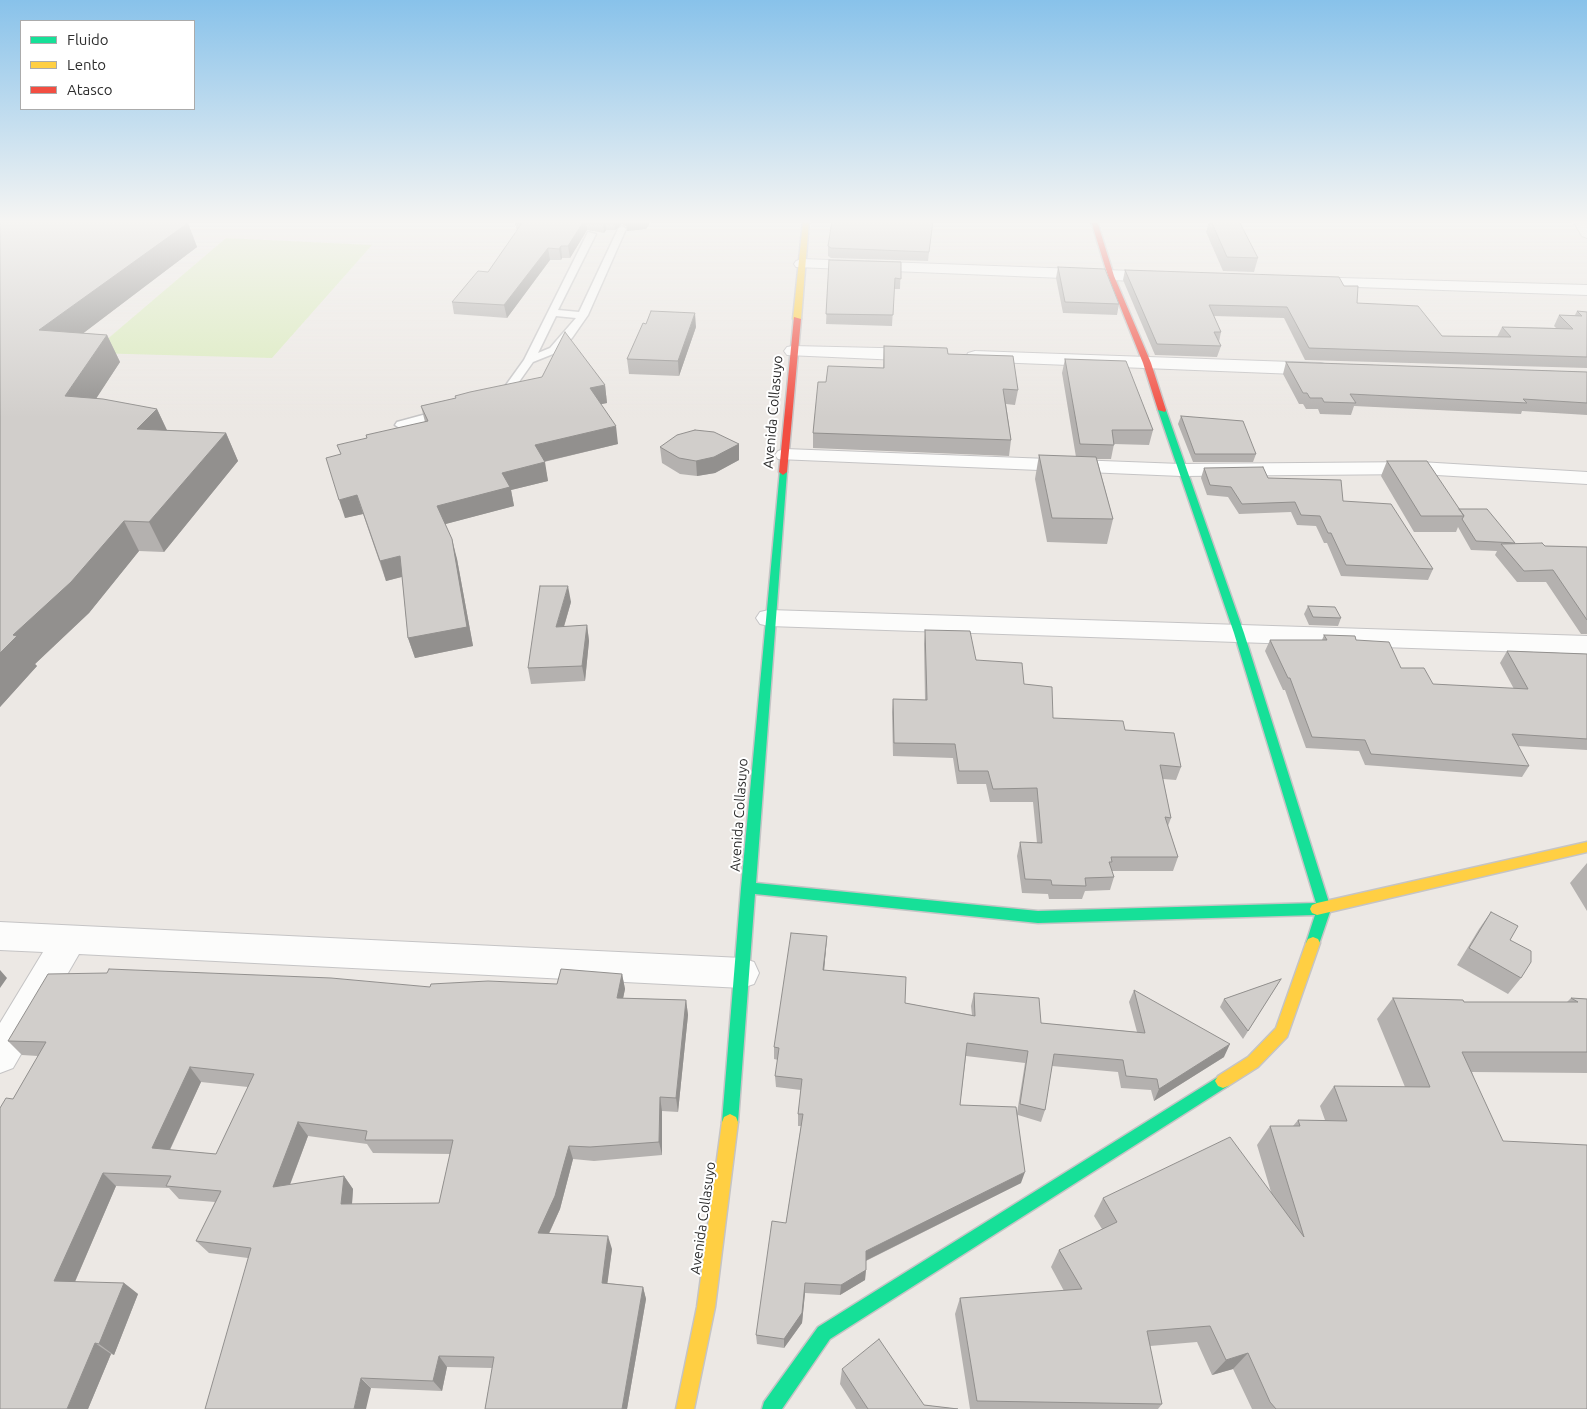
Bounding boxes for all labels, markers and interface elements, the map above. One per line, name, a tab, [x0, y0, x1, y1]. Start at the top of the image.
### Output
legend	[20, 20, 195, 110]
text: Fluido	[67, 31, 109, 48]
text: Lento	[67, 56, 106, 73]
text: Atasco	[67, 81, 113, 98]
street label: Avenida Collasuyo	[760, 355, 786, 469]
street label: Avenida Collasuyo	[727, 758, 751, 872]
street label: Avenida Collasuyo	[687, 1161, 719, 1275]

